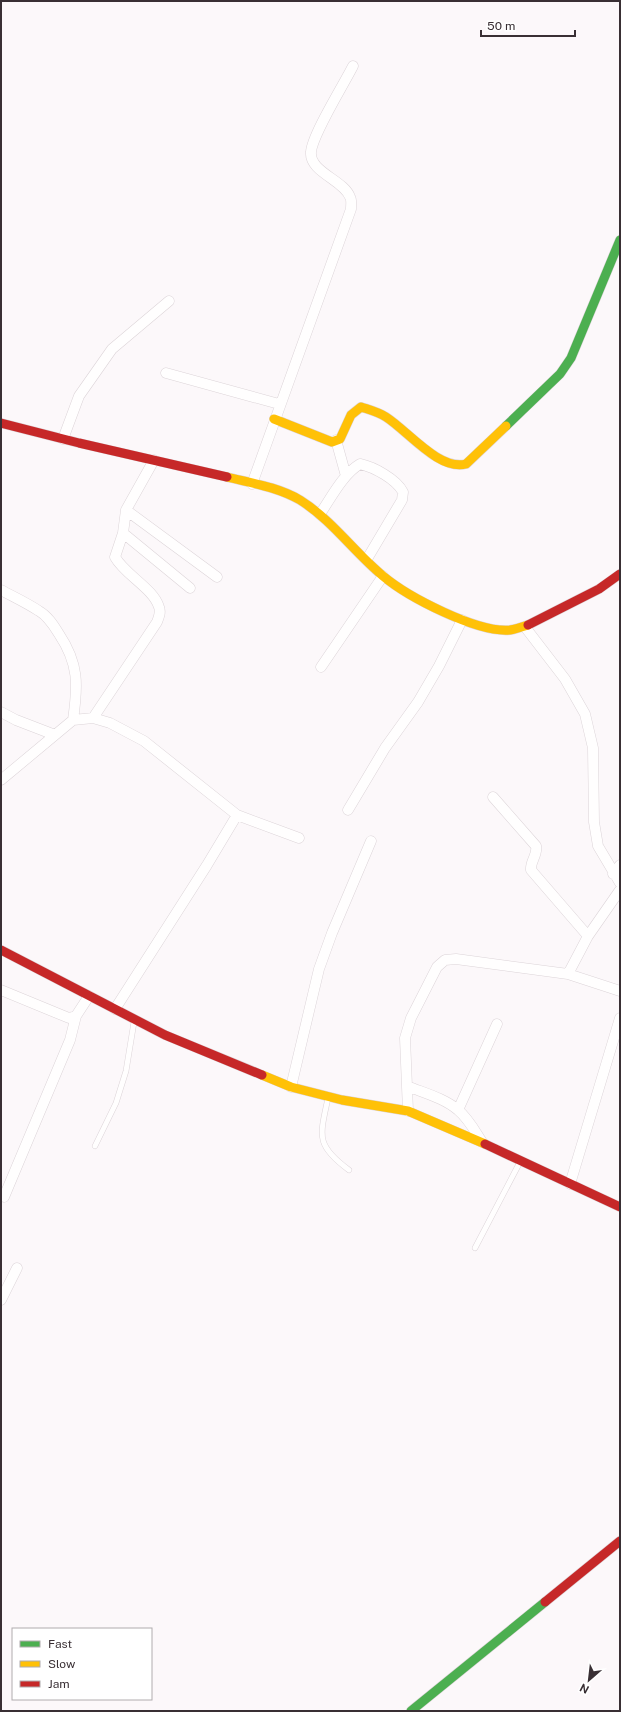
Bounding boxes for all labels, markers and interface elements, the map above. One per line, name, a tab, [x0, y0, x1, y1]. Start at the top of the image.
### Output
scale bar	[481, 12, 575, 38]
text: 50 m	[487, 19, 515, 33]
legend	[12, 1628, 152, 1700]
text: Fast	[48, 1637, 73, 1651]
text: Slow	[48, 1657, 76, 1671]
north arrow	[569, 1660, 609, 1700]
text: Jam	[48, 1677, 70, 1691]
text: N	[578, 1682, 591, 1696]

